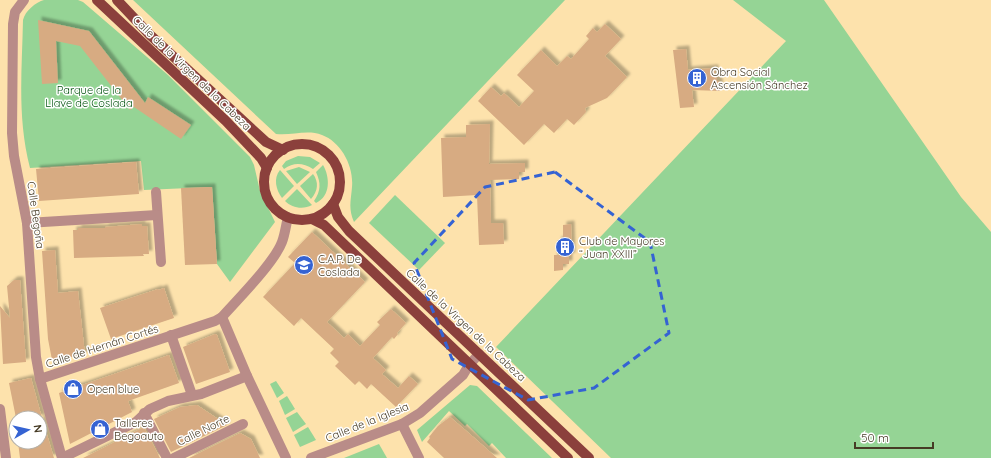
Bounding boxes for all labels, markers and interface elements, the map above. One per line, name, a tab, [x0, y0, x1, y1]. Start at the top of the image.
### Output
street label: Calle de la Virgen de la Cabeza	[130, 13, 254, 133]
place label: Obra Social Ascensión Sánchez	[711, 65, 808, 92]
building icon: Obra Social Ascensión Sánchez	[686, 67, 708, 89]
park label: Parque de la Llave de Coslada	[45, 83, 133, 110]
street label: Calle Begoña	[24, 181, 48, 249]
place label: Club de Mayores “Juan XXIII”	[579, 234, 664, 261]
building icon: Club de Mayores “Juan XXIII”	[554, 236, 576, 258]
place label: C.A.P. De Coslada	[318, 252, 361, 279]
school or university icon: C.A.P. De Coslada	[293, 254, 315, 276]
street label: Calle de la Virgen de la Cabeza	[403, 266, 529, 384]
street label: Calle de Hernán Cortés	[44, 321, 160, 371]
shop icon: Open blue	[62, 378, 84, 400]
place label: Open blue	[87, 382, 139, 396]
street label: Calle de la Iglesia	[323, 399, 411, 445]
north arrow	[8, 410, 48, 450]
street label: Calle Norte	[174, 411, 232, 449]
place label: Talleres Begoauto	[114, 416, 164, 443]
shop icon: Talleres Begoauto	[89, 418, 111, 440]
text: N	[30, 424, 45, 434]
scale bar	[855, 424, 933, 450]
text: 50 m	[861, 430, 889, 445]

